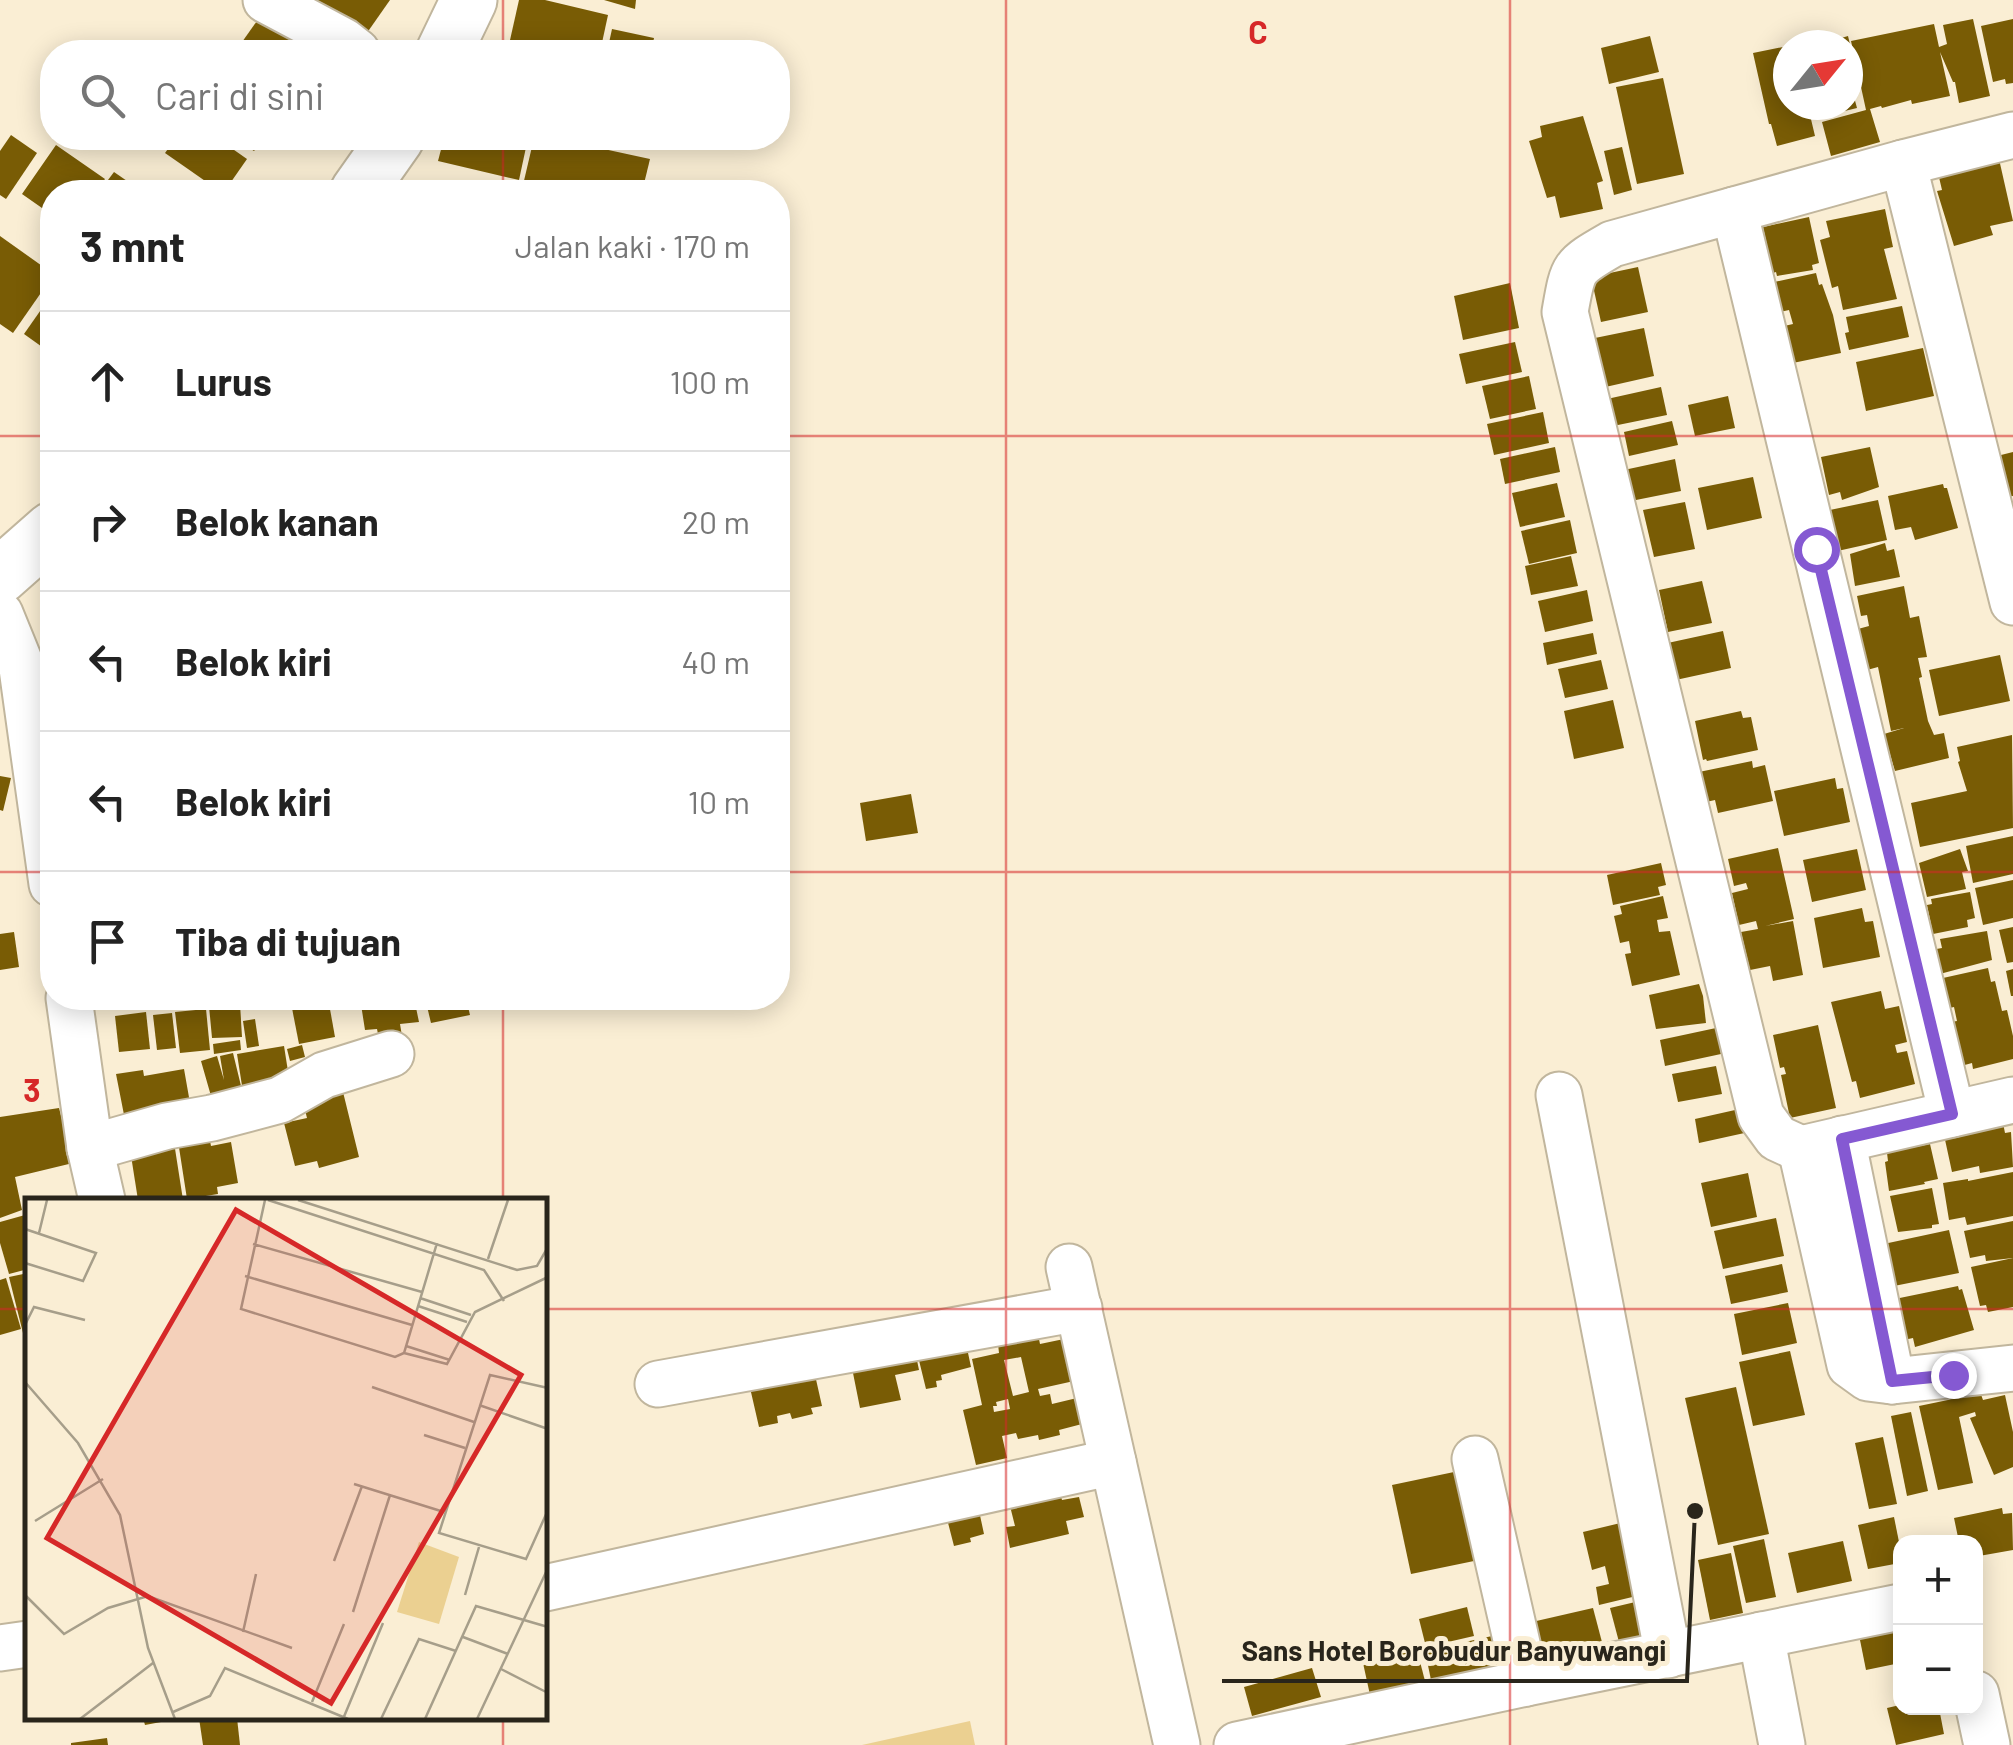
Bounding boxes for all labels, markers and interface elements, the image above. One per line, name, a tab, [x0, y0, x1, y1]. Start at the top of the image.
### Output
text: C	[1248, 12, 1268, 50]
north arrow	[1773, 30, 1863, 120]
search box	[40, 40, 790, 150]
icon: search	[75, 68, 130, 123]
text: Cari di sini	[155, 72, 325, 118]
text: 3 mnt	[80, 220, 185, 270]
text: Jalan kaki · 170 m	[515, 226, 750, 264]
icon: ahead	[80, 354, 135, 409]
text: Lurus	[175, 358, 272, 404]
text: 100 m	[670, 362, 750, 400]
icon: right	[80, 494, 135, 549]
text: Belok kanan	[175, 498, 379, 544]
text: 20 m	[682, 502, 750, 540]
route start	[1794, 527, 1840, 573]
icon: left	[80, 634, 135, 689]
text: Belok kiri	[175, 638, 332, 684]
text: 40 m	[681, 642, 750, 680]
icon: left	[80, 774, 135, 829]
text: Belok kiri	[175, 778, 332, 824]
text: 10 m	[688, 782, 750, 820]
icon: arrive	[80, 914, 135, 969]
text: Tiba di tujuan	[175, 918, 401, 964]
text: 3	[23, 1070, 41, 1108]
inset map	[25, 1198, 548, 1720]
route end	[1931, 1353, 1977, 1399]
map controls	[1893, 1535, 1983, 1715]
button: +	[1893, 1535, 1983, 1625]
callout: Sans Hotel Borobudur Banyuwangi	[1222, 1623, 1687, 1681]
button: −	[1893, 1625, 1983, 1715]
text: Sans Hotel Borobudur Banyuwangi	[1242, 1633, 1666, 1667]

